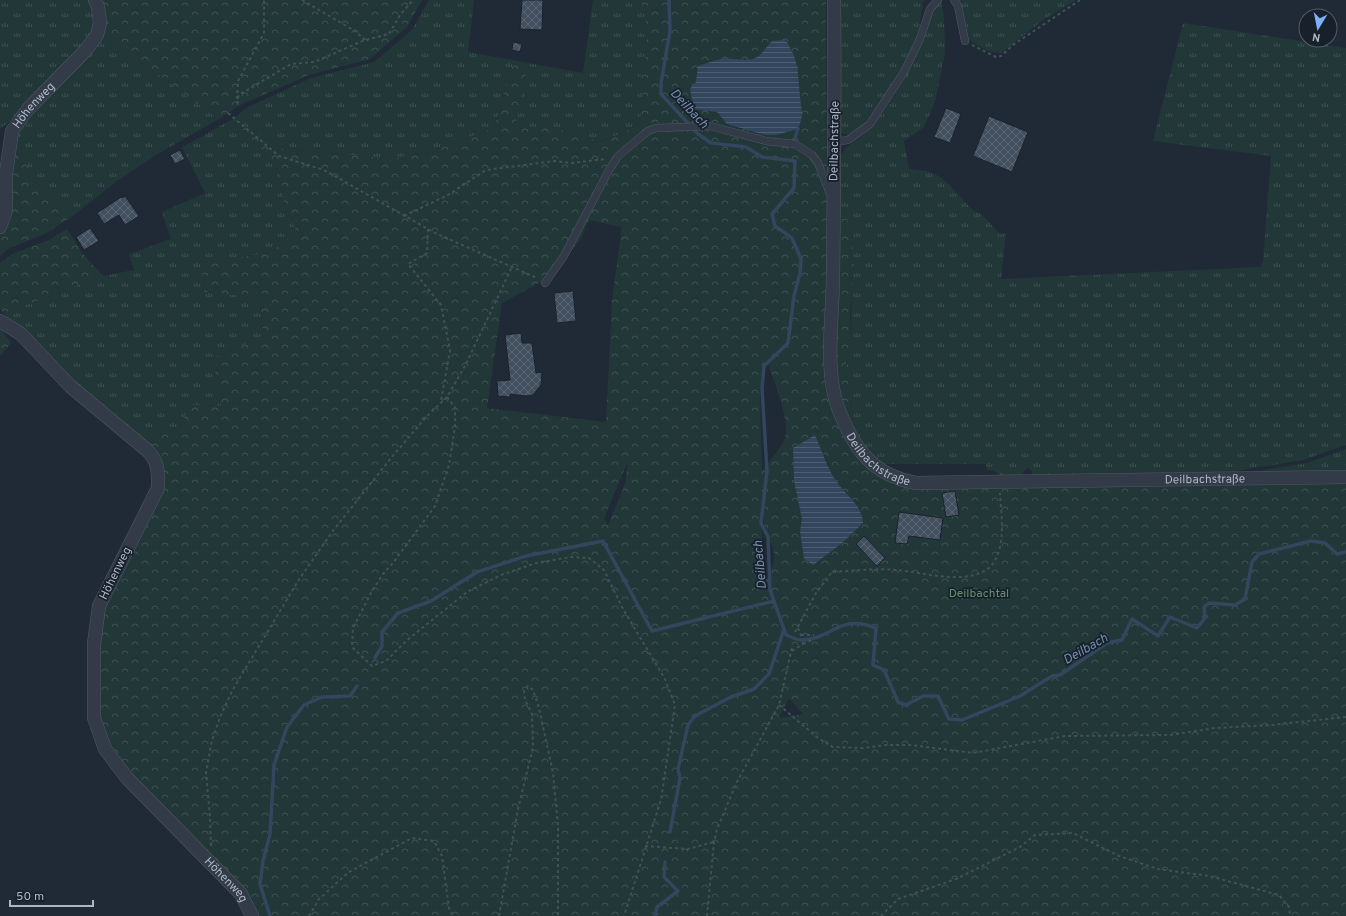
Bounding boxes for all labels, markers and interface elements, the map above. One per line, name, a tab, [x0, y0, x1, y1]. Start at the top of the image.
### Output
north arrow	[1298, 8, 1338, 48]
text: N	[1311, 29, 1322, 44]
street label: Höhenweg	[9, 79, 59, 132]
water label: Deilbach	[666, 86, 711, 133]
street label: Deilbachstraße	[826, 101, 844, 181]
street label: Deilbachstraße	[842, 430, 912, 491]
street label: Deilbachstraße	[1165, 471, 1245, 489]
water label: Deilbach	[751, 540, 771, 590]
street label: Höhenweg	[96, 544, 136, 603]
park label: Deilbachtal	[949, 586, 1009, 602]
water label: Deilbach	[1061, 631, 1111, 669]
street label: Höhenweg	[200, 854, 251, 905]
scale bar	[10, 882, 93, 908]
text: 50 m	[16, 889, 44, 905]

